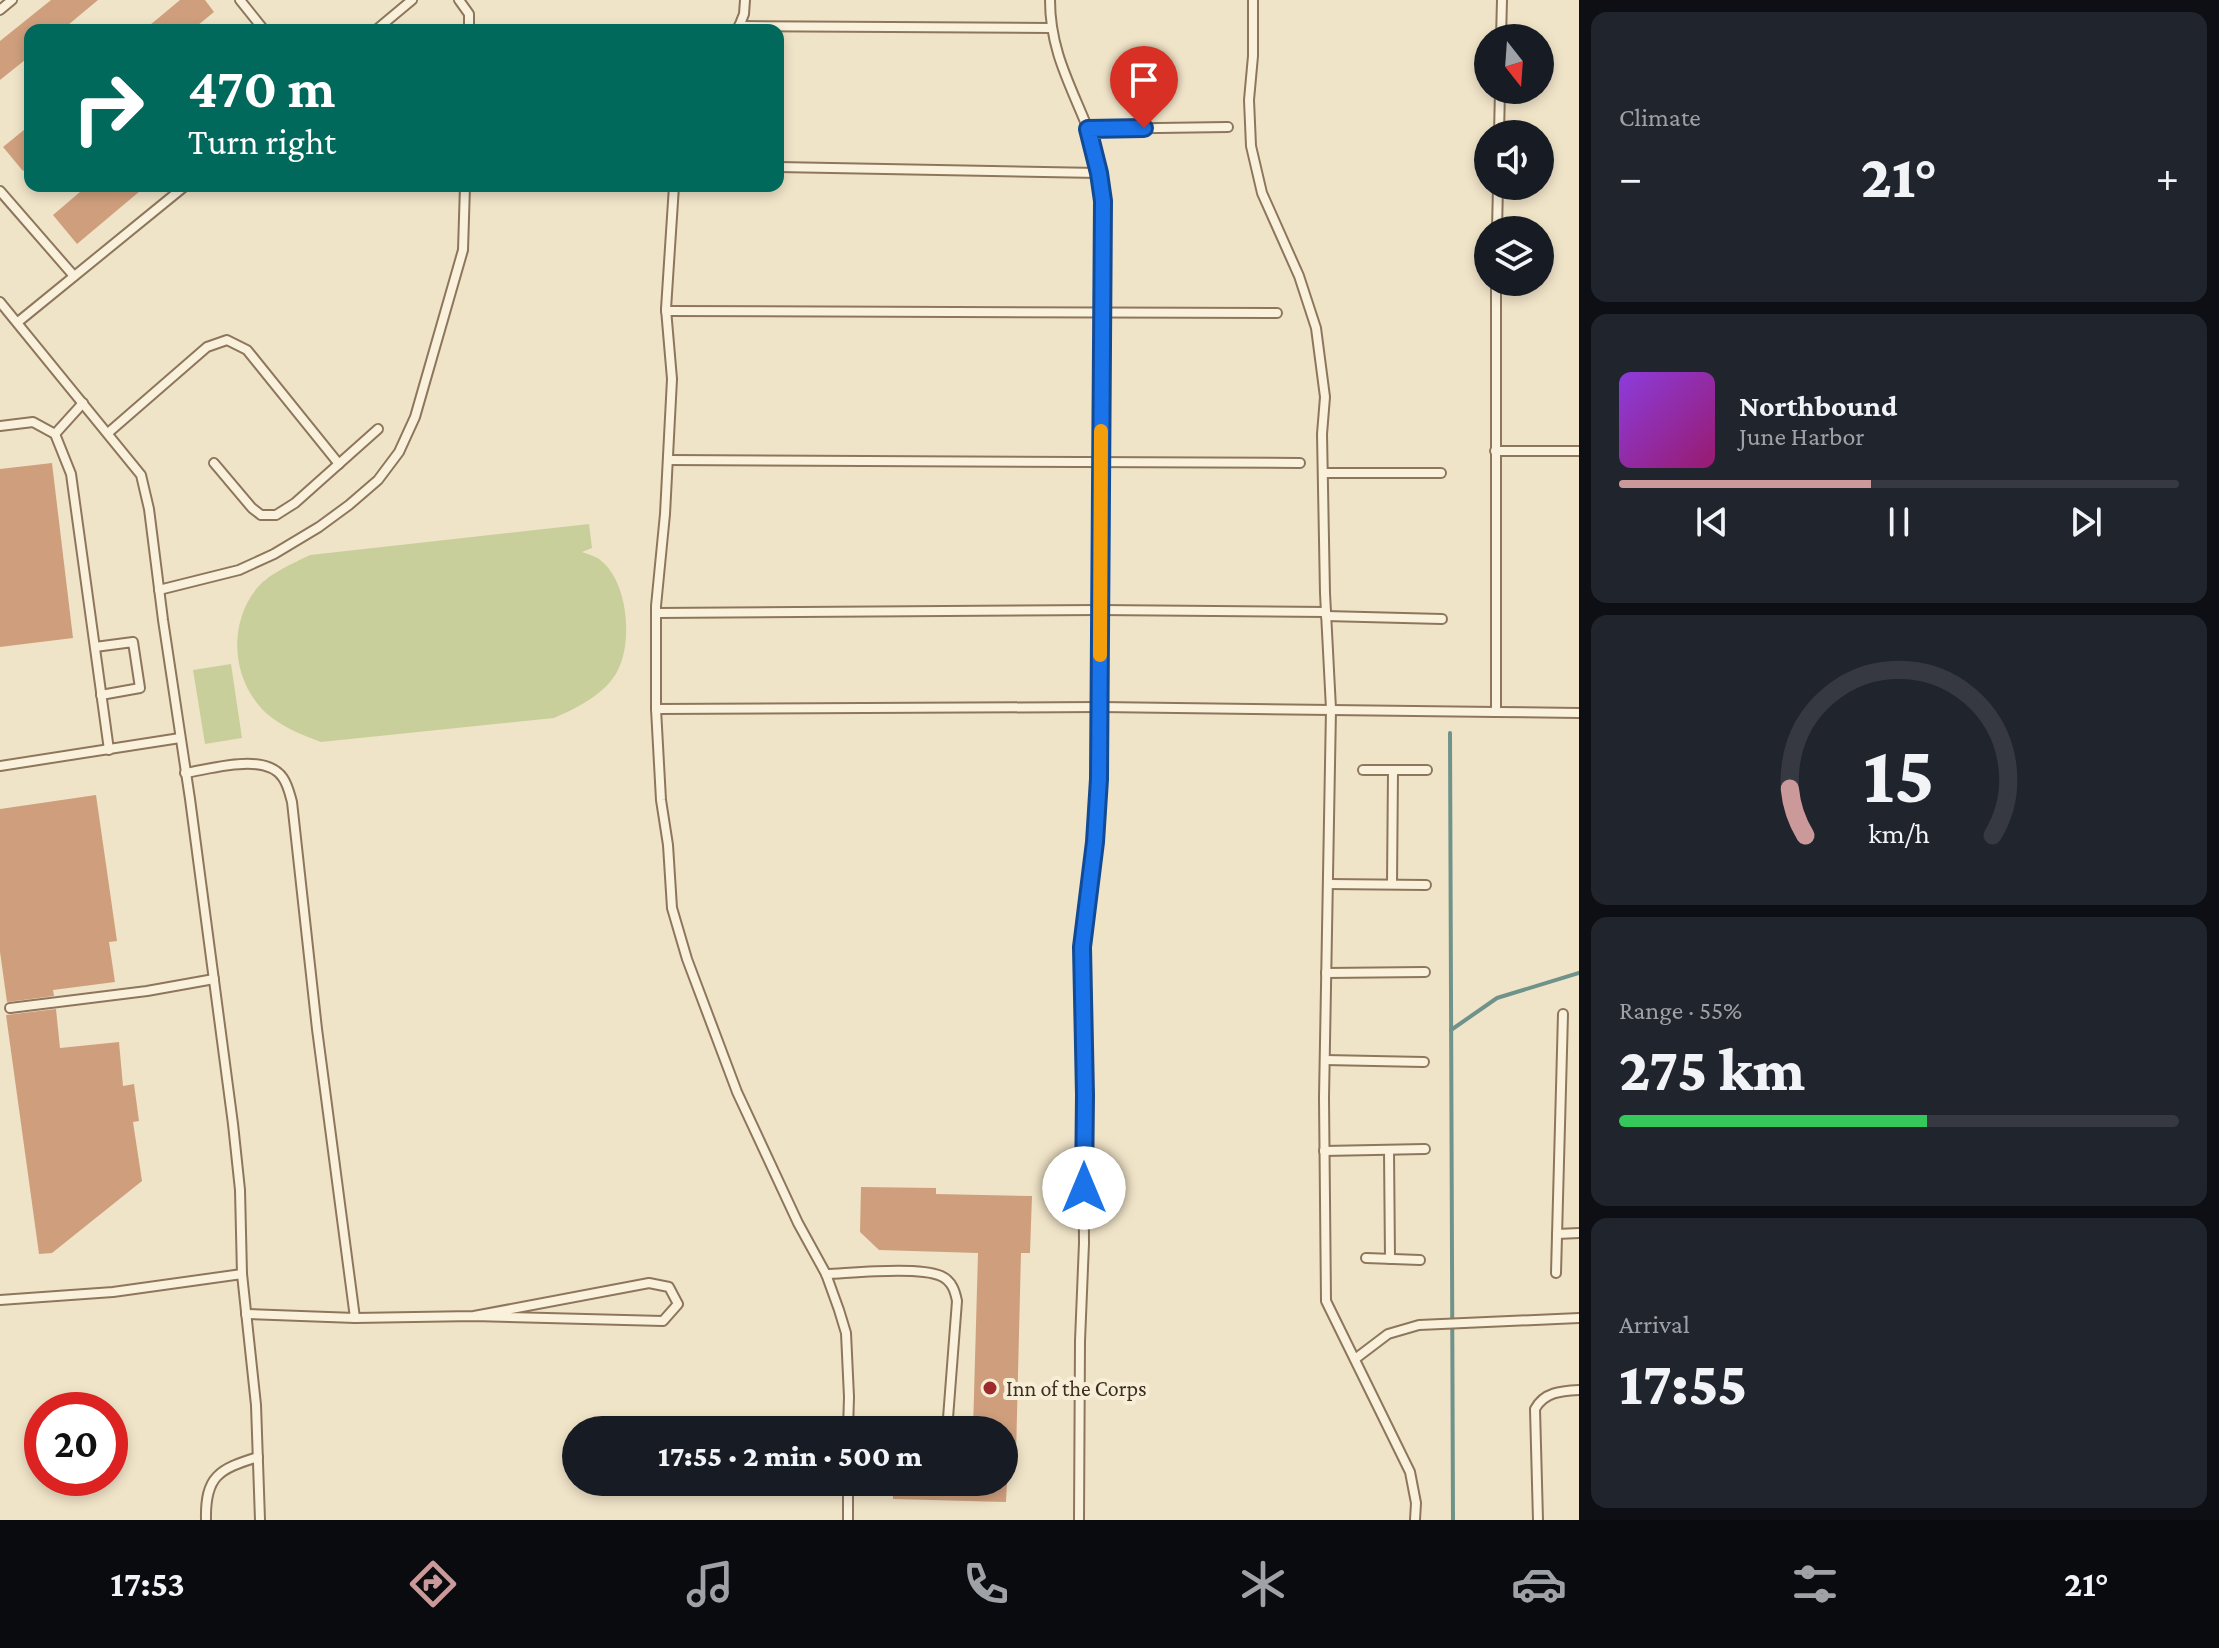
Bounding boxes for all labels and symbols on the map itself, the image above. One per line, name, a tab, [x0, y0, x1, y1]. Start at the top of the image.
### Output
north arrow	[1474, 24, 1554, 104]
pin	[1110, 46, 1178, 128]
position arrow	[1042, 1146, 1126, 1230]
place label: Inn of the Corps	[1006, 1376, 1147, 1401]
marker: Inn of the Corps	[981, 1379, 999, 1397]
speed limit sign: 20	[24, 1392, 128, 1496]

